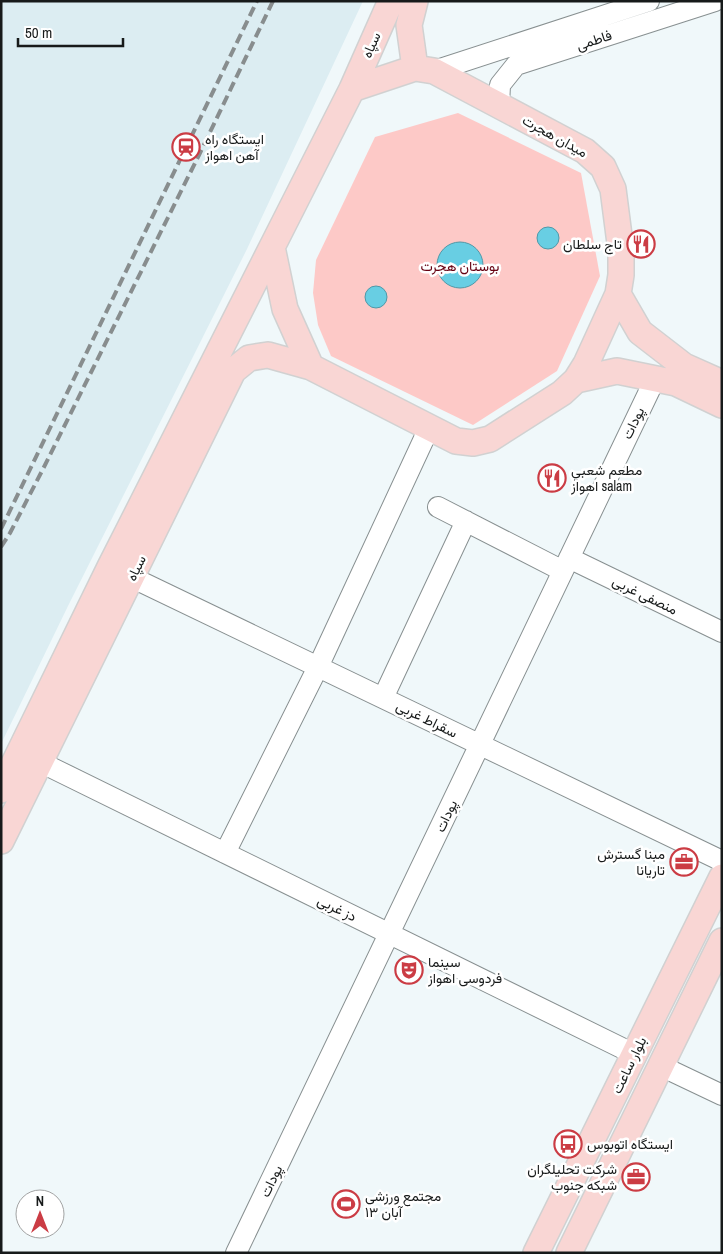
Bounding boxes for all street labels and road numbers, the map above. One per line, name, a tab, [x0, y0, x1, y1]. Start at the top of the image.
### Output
street label: فاطمی	[574, 26, 614, 54]
street label: سپاه	[357, 29, 385, 61]
street label: میدان هجرت	[519, 111, 591, 161]
street label: پودات	[618, 404, 649, 442]
street label: سپاه	[122, 552, 151, 584]
street label: منصفی غربی	[609, 571, 681, 619]
street label: سقراط غربی	[393, 696, 461, 742]
street label: پودات	[431, 797, 462, 835]
street label: دز غربی	[314, 891, 360, 925]
street label: بلوار ساعت	[608, 1034, 650, 1096]
street label: پودات	[256, 1162, 287, 1200]

